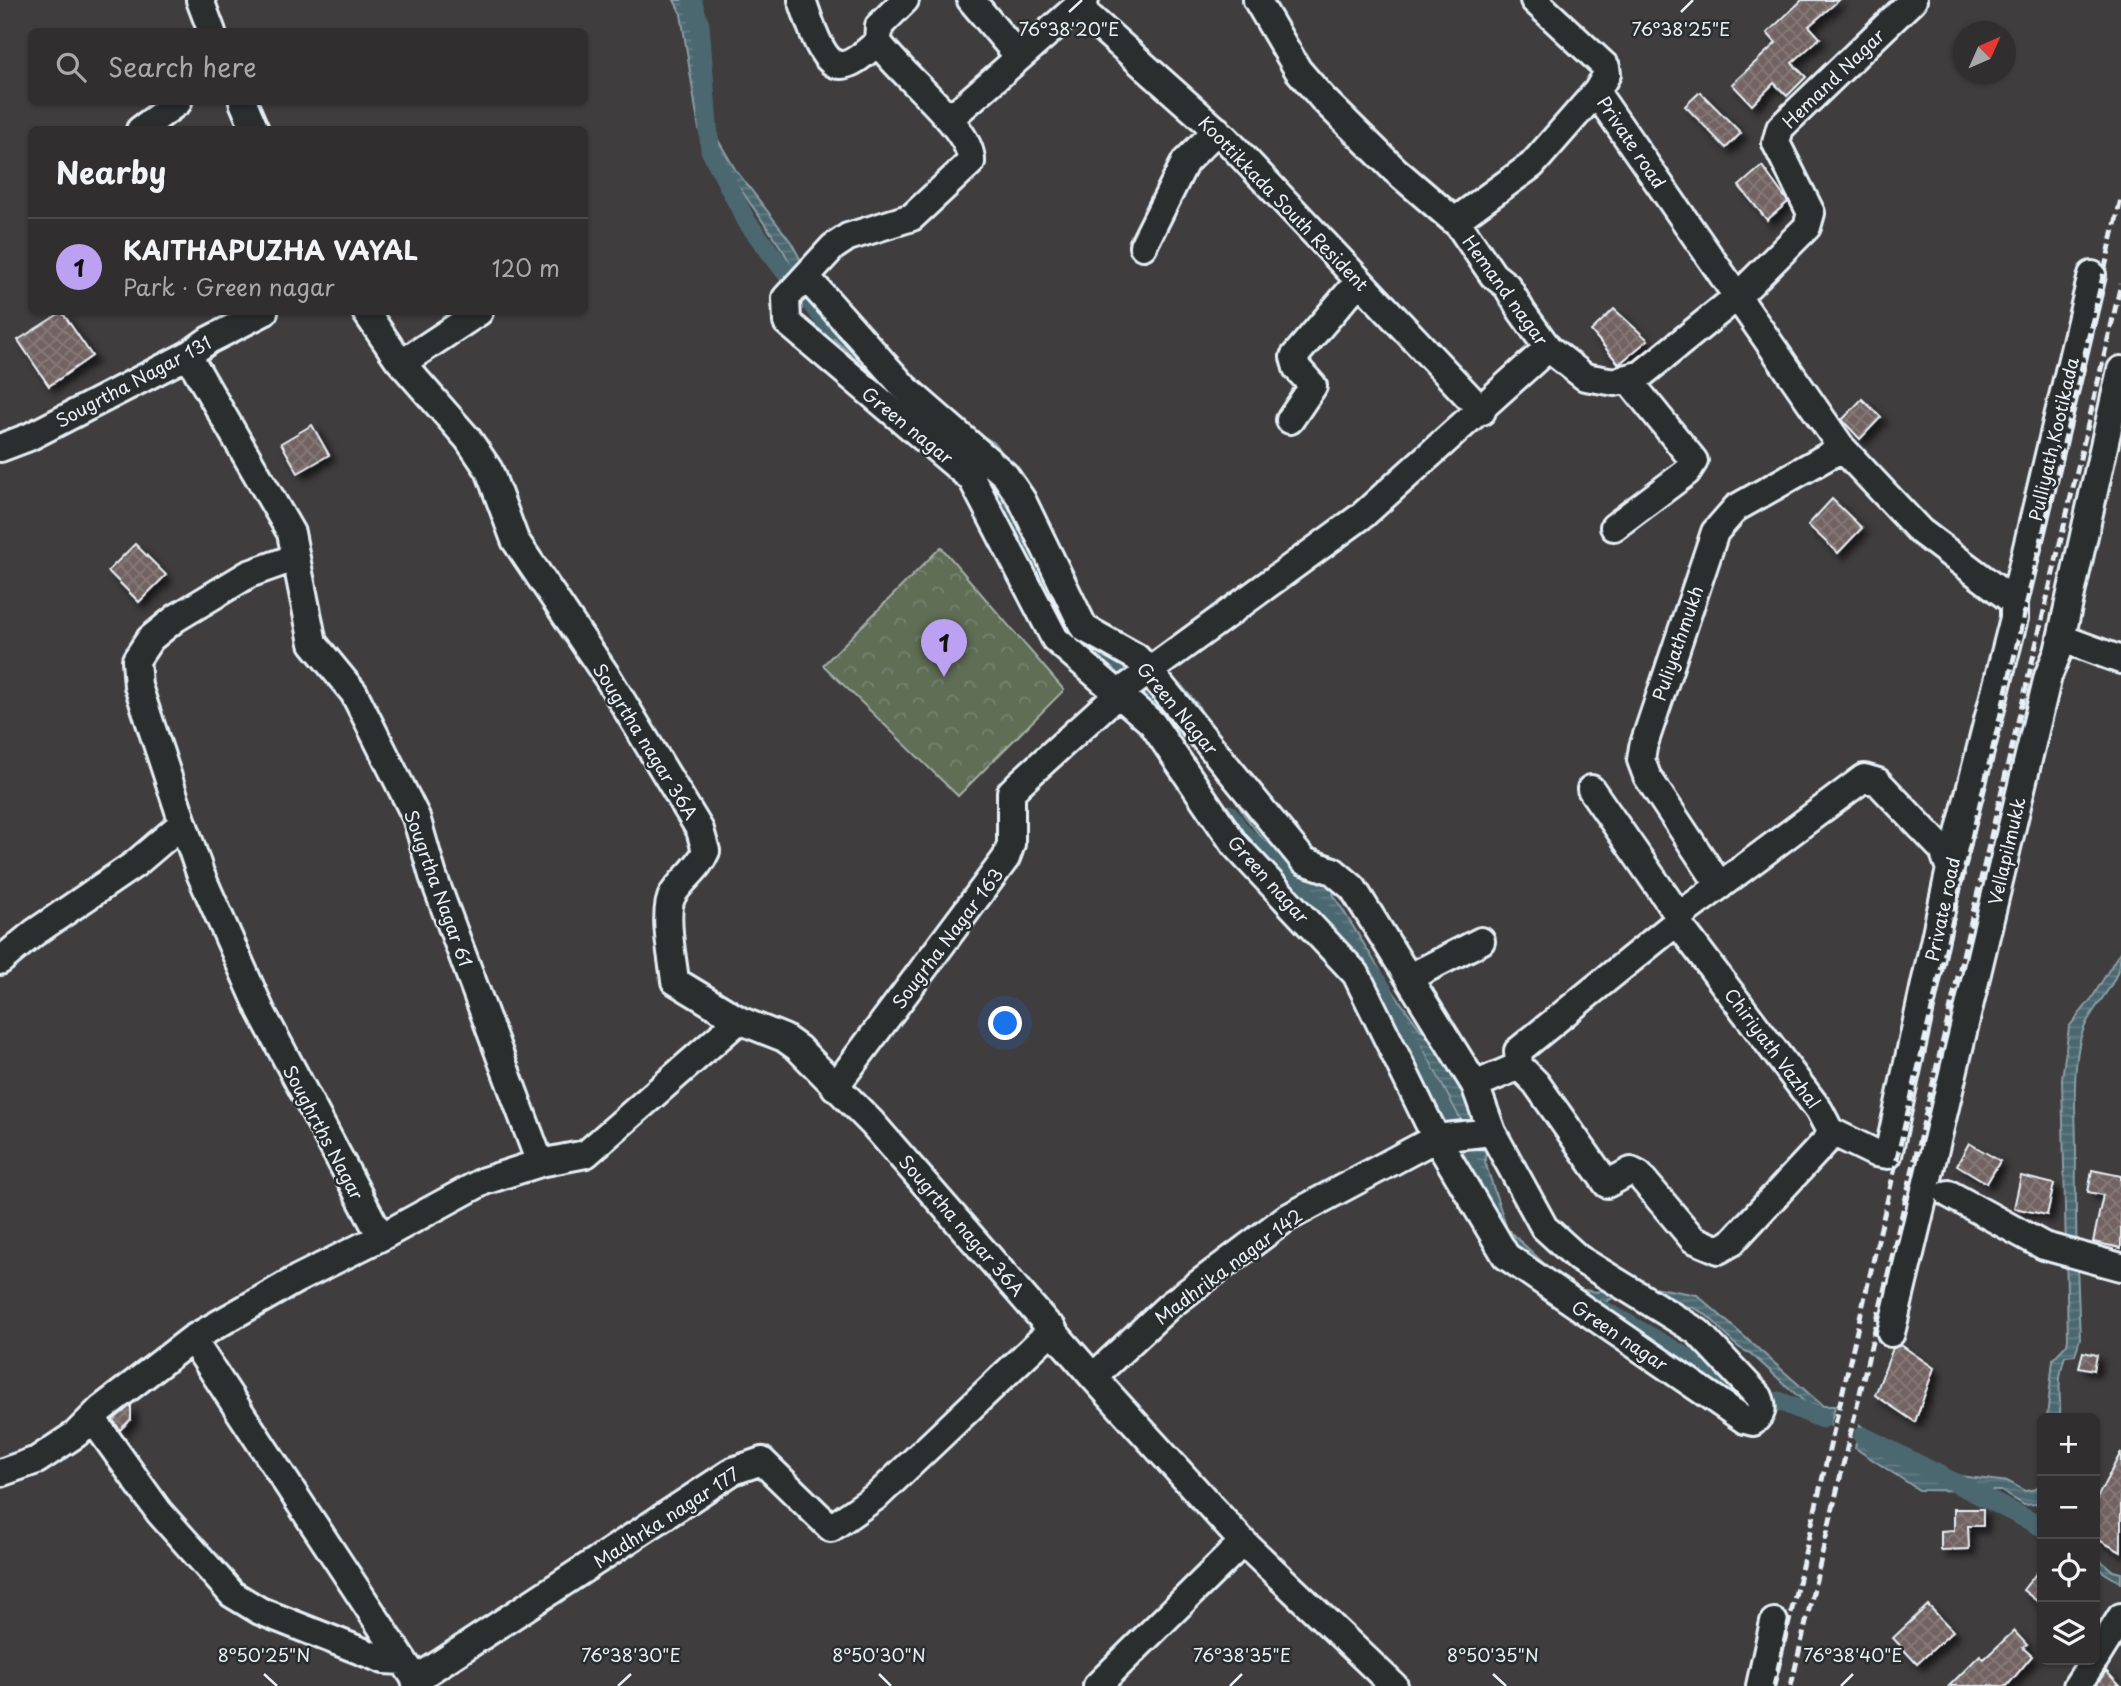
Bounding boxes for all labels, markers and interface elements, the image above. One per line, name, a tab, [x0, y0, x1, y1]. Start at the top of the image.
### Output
text: 76°38'20"E	[1019, 15, 1119, 42]
text: 76°38'25"E	[1632, 15, 1730, 42]
street label: Hemand Nagar	[1776, 21, 1891, 134]
north arrow	[1953, 21, 2016, 84]
search box	[28, 28, 588, 105]
text: Search here	[108, 47, 257, 86]
icon: search	[52, 48, 90, 86]
street label: Private road	[1591, 91, 1673, 193]
street label: Koottikkada South Resident	[1193, 109, 1375, 297]
text: Nearby	[56, 149, 166, 194]
street label: Hemand nagar	[1457, 229, 1556, 351]
text: KAITHAPUZHA VAYAL	[123, 230, 418, 269]
text: 1	[74, 250, 85, 285]
text: 120 m	[492, 250, 560, 285]
text: Park · Green nagar	[123, 269, 335, 304]
street label: Sougrtha Nagar 131	[50, 329, 216, 433]
street label: Pulliyath,Kootikada	[2021, 354, 2085, 524]
street label: Green nagar	[857, 380, 960, 471]
street label: Puliyathmukh	[1645, 582, 1709, 704]
pin: 1	[921, 619, 967, 677]
street label: Green Nagar	[1131, 656, 1226, 761]
street label: Sougrtha nagar 36A	[587, 658, 705, 824]
street label: Vellapilmukk	[1980, 794, 2032, 908]
street label: Sougrtha Nagar 61	[398, 806, 480, 970]
street label: Green nagar	[1222, 829, 1317, 930]
street label: Private road	[1918, 854, 1966, 964]
street label: Sougrha Nagar 163	[885, 862, 1009, 1014]
street label: Chiriyath Vazhal	[1719, 982, 1827, 1114]
your location	[988, 1006, 1022, 1040]
street label: Soughrths Nagar	[277, 1060, 371, 1204]
street label: Sougrtha nagar 36A	[893, 1148, 1031, 1302]
street label: Madhrika nagar 142	[1149, 1201, 1307, 1331]
street label: Green nagar	[1567, 1293, 1674, 1378]
map controls	[2037, 1413, 2100, 1665]
button: +	[2037, 1413, 2100, 1476]
street label: Madhrka nagar 177	[588, 1460, 744, 1574]
button: −	[2037, 1476, 2100, 1539]
button: locate	[2037, 1539, 2100, 1602]
button: layers	[2037, 1602, 2100, 1665]
text: 8°50'25"N	[218, 1641, 310, 1668]
text: 76°38'30"E	[581, 1641, 681, 1668]
text: 8°50'30"N	[832, 1641, 926, 1668]
text: 76°38'35"E	[1193, 1641, 1291, 1668]
text: 8°50'35"N	[1447, 1641, 1539, 1668]
text: 76°38'40"E	[1803, 1641, 1903, 1668]

